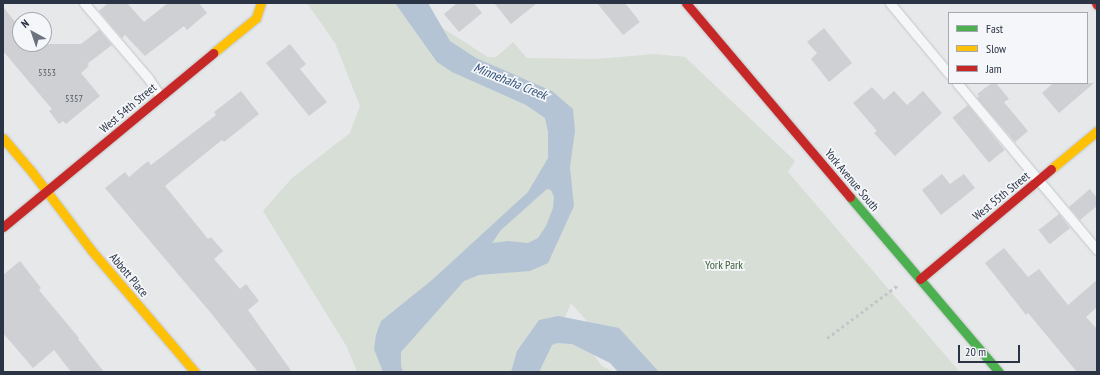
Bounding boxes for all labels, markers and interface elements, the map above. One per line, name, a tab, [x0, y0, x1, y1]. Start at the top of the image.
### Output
north arrow	[12, 12, 52, 52]
legend	[948, 12, 1088, 84]
text: N	[18, 16, 32, 31]
text: Fast	[986, 21, 1003, 36]
text: Slow	[986, 41, 1006, 56]
water label: Minnehaha Creek	[471, 60, 549, 104]
text: Jam	[986, 61, 1002, 76]
house number: 5353	[38, 67, 56, 79]
street label: West 54th Street	[97, 80, 159, 136]
house number: 5357	[65, 93, 83, 105]
street label: York Avenue South	[822, 146, 882, 214]
street label: West 55th Street	[970, 169, 1032, 223]
street label: Abbott Place	[107, 250, 151, 300]
park label: York Park	[705, 258, 743, 272]
scale bar	[960, 337, 1022, 363]
text: 20 m	[965, 344, 986, 359]

